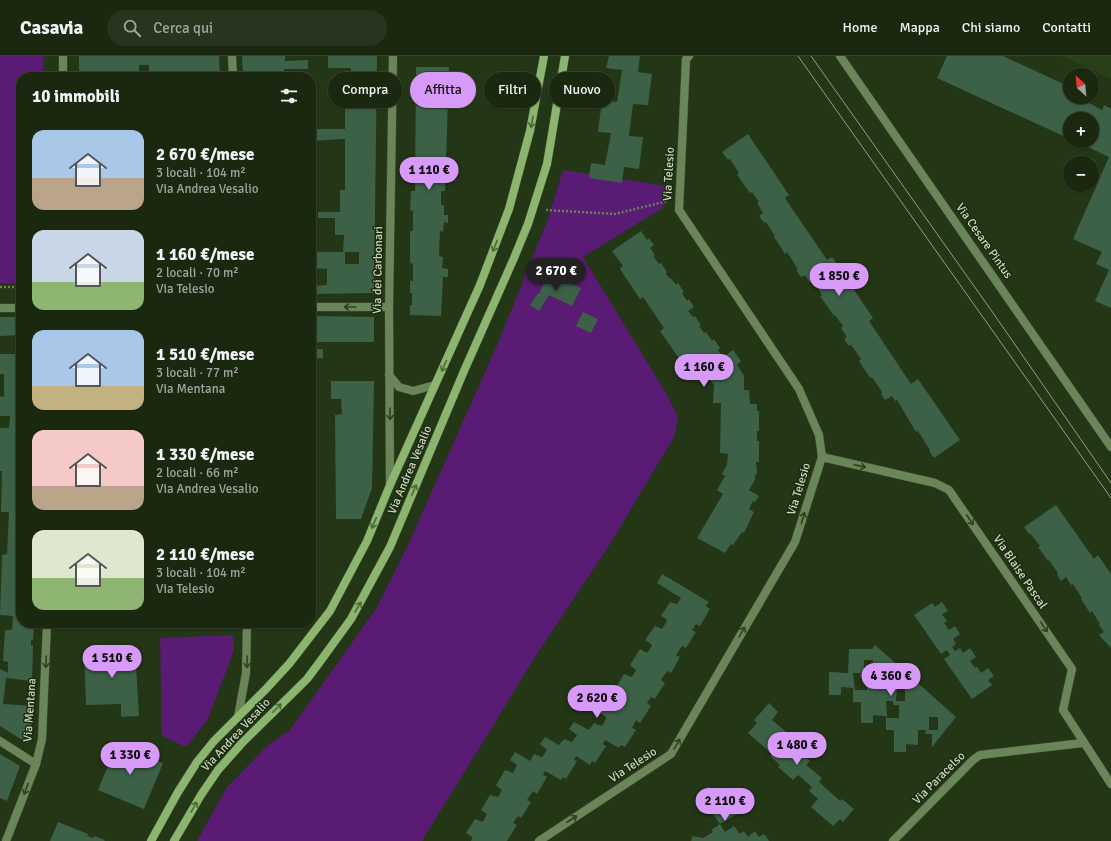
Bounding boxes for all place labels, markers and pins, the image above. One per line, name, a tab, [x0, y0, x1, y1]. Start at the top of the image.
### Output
pin: 1 110 €	[392, 157, 466, 191]
pin: 2 670 €	[519, 258, 593, 292]
pin: 1 850 €	[802, 263, 876, 297]
pin: 1 160 €	[667, 354, 741, 388]
pin: 1 510 €	[75, 645, 149, 679]
pin: 4 360 €	[854, 663, 928, 697]
pin: 2 620 €	[560, 685, 634, 719]
pin: 1 480 €	[760, 732, 834, 766]
pin: 1 330 €	[93, 742, 167, 776]
pin: 2 110 €	[688, 788, 762, 822]

